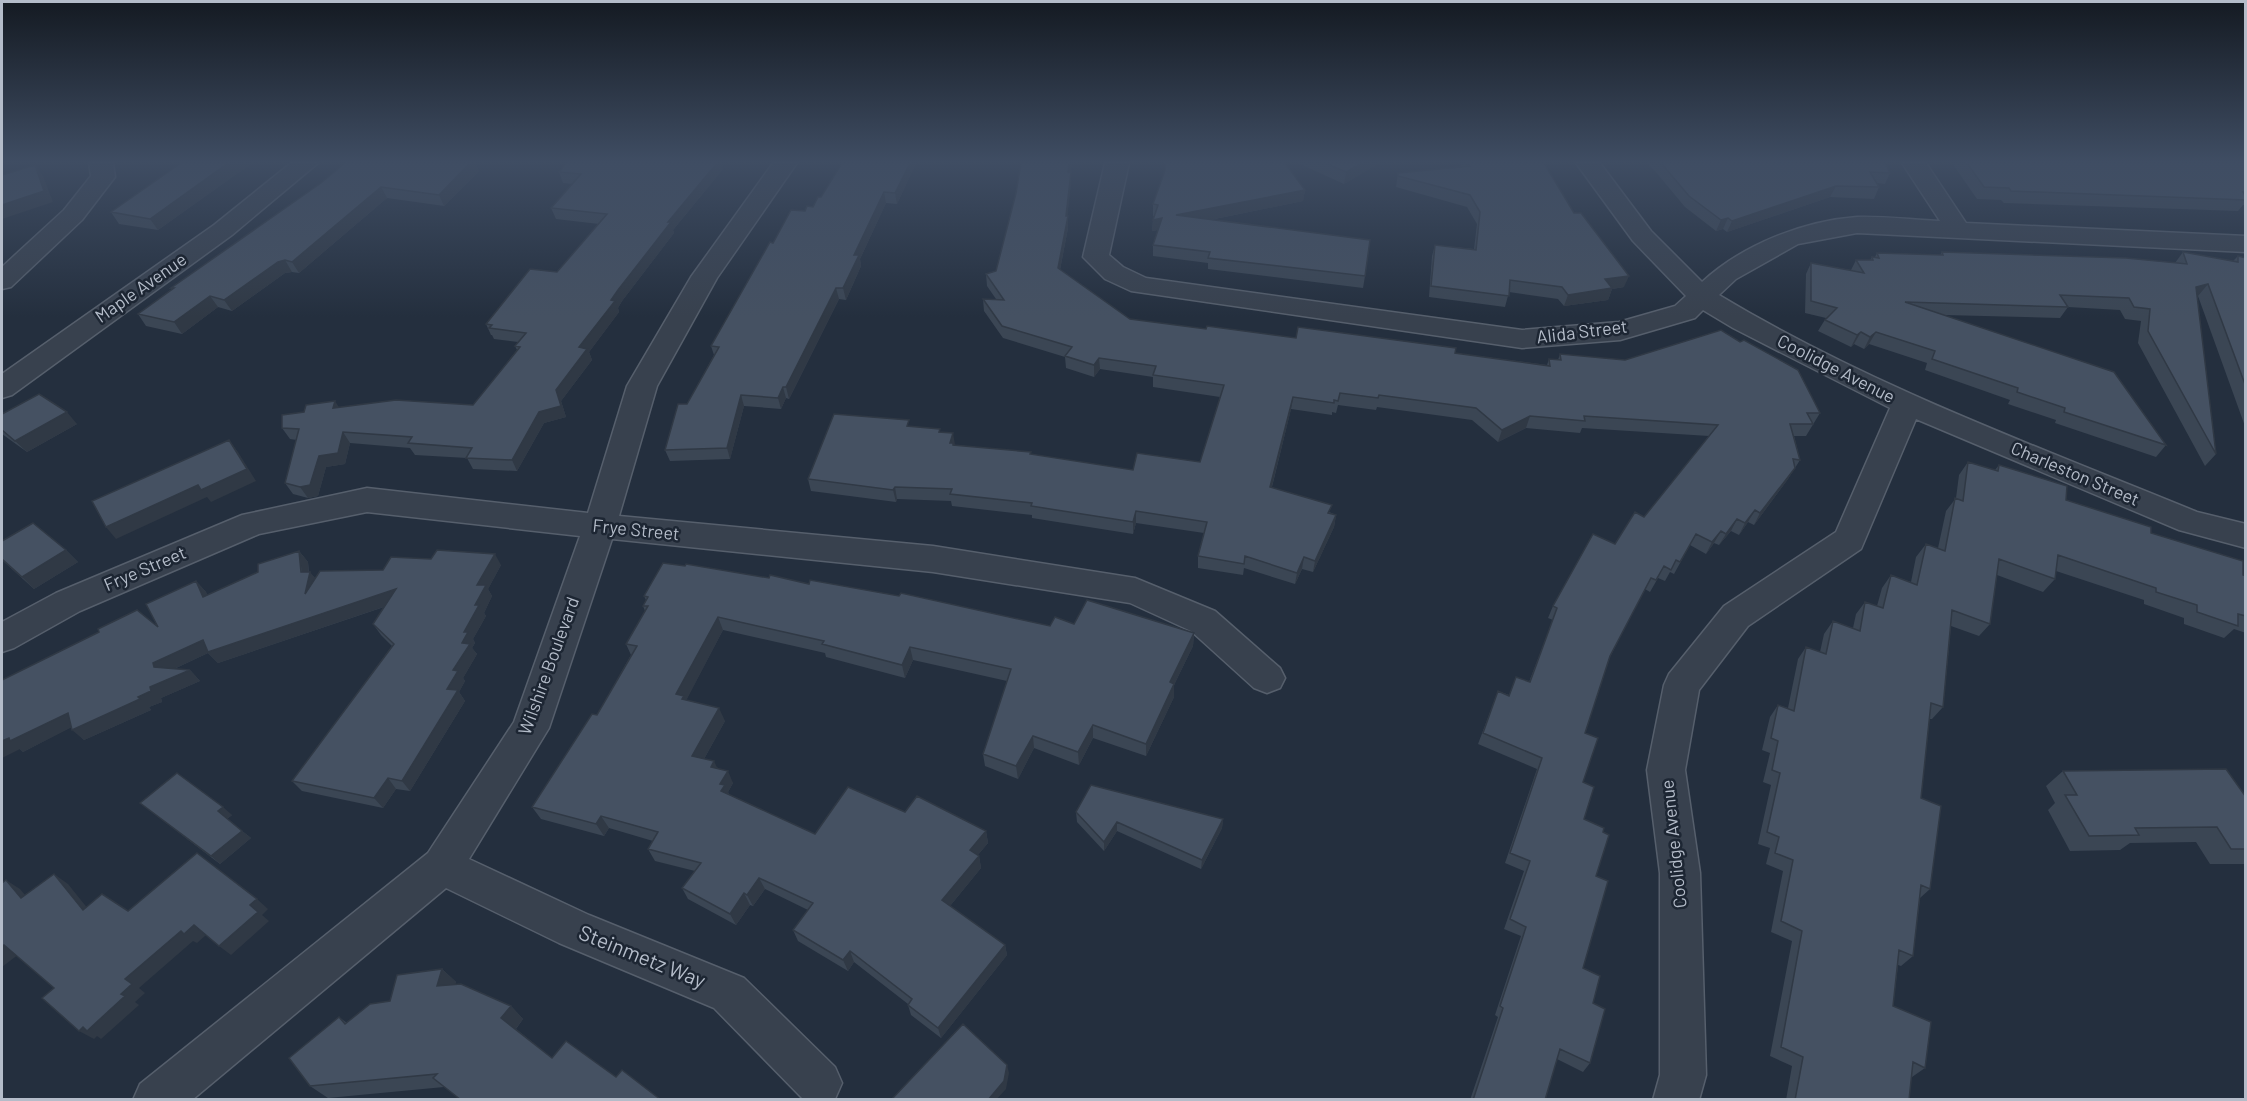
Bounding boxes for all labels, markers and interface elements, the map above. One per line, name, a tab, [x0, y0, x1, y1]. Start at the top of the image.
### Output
street label: Maple Avenue	[90, 248, 190, 327]
street label: Alida Street	[1535, 315, 1629, 347]
street label: Coolidge Avenue	[1774, 329, 1899, 407]
street label: Charleston Street	[2008, 436, 2143, 510]
street label: Frye Street	[591, 513, 681, 545]
street label: Frye Street	[100, 541, 189, 595]
street label: Wilshire Boulevard	[513, 594, 583, 738]
street label: Coolidge Avenue	[1655, 779, 1691, 909]
street label: Steinmetz Way	[575, 919, 710, 993]

